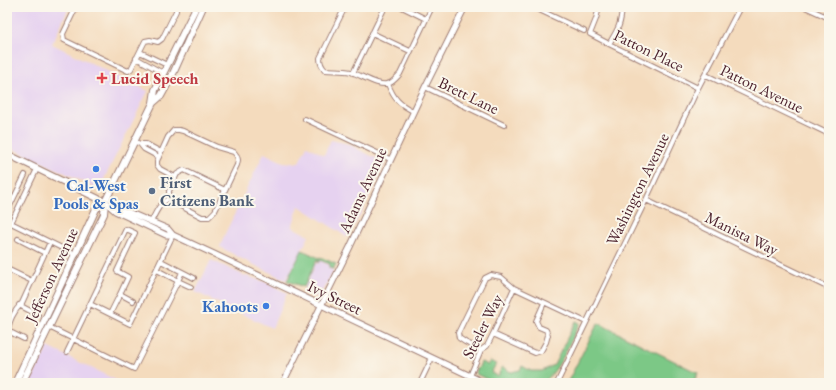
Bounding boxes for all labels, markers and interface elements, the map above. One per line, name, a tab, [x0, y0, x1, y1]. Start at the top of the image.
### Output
street label: Patton Place	[610, 24, 687, 76]
street label: Patton Avenue	[717, 59, 807, 118]
place label: Lucid Speech	[111, 68, 199, 89]
marker: Lucid Speech	[96, 72, 108, 84]
street label: Brett Lane	[435, 72, 502, 119]
street label: Washington Avenue	[601, 129, 674, 249]
street label: Adams Avenue	[333, 144, 391, 237]
marker: Cal-West Pools & Spas	[91, 164, 101, 174]
place label: First Citizens Bank	[160, 172, 254, 211]
place label: Cal-West Pools & Spas	[53, 175, 139, 214]
marker: First Citizens Bank	[147, 186, 157, 196]
street label: Manista Way	[702, 207, 783, 261]
street label: Jefferson Avenue	[19, 224, 83, 328]
street label: Ivy Street	[304, 275, 365, 320]
street label: Steeler Way	[457, 290, 508, 362]
place label: Kahoots	[202, 296, 258, 317]
marker: Kahoots	[261, 301, 271, 311]

